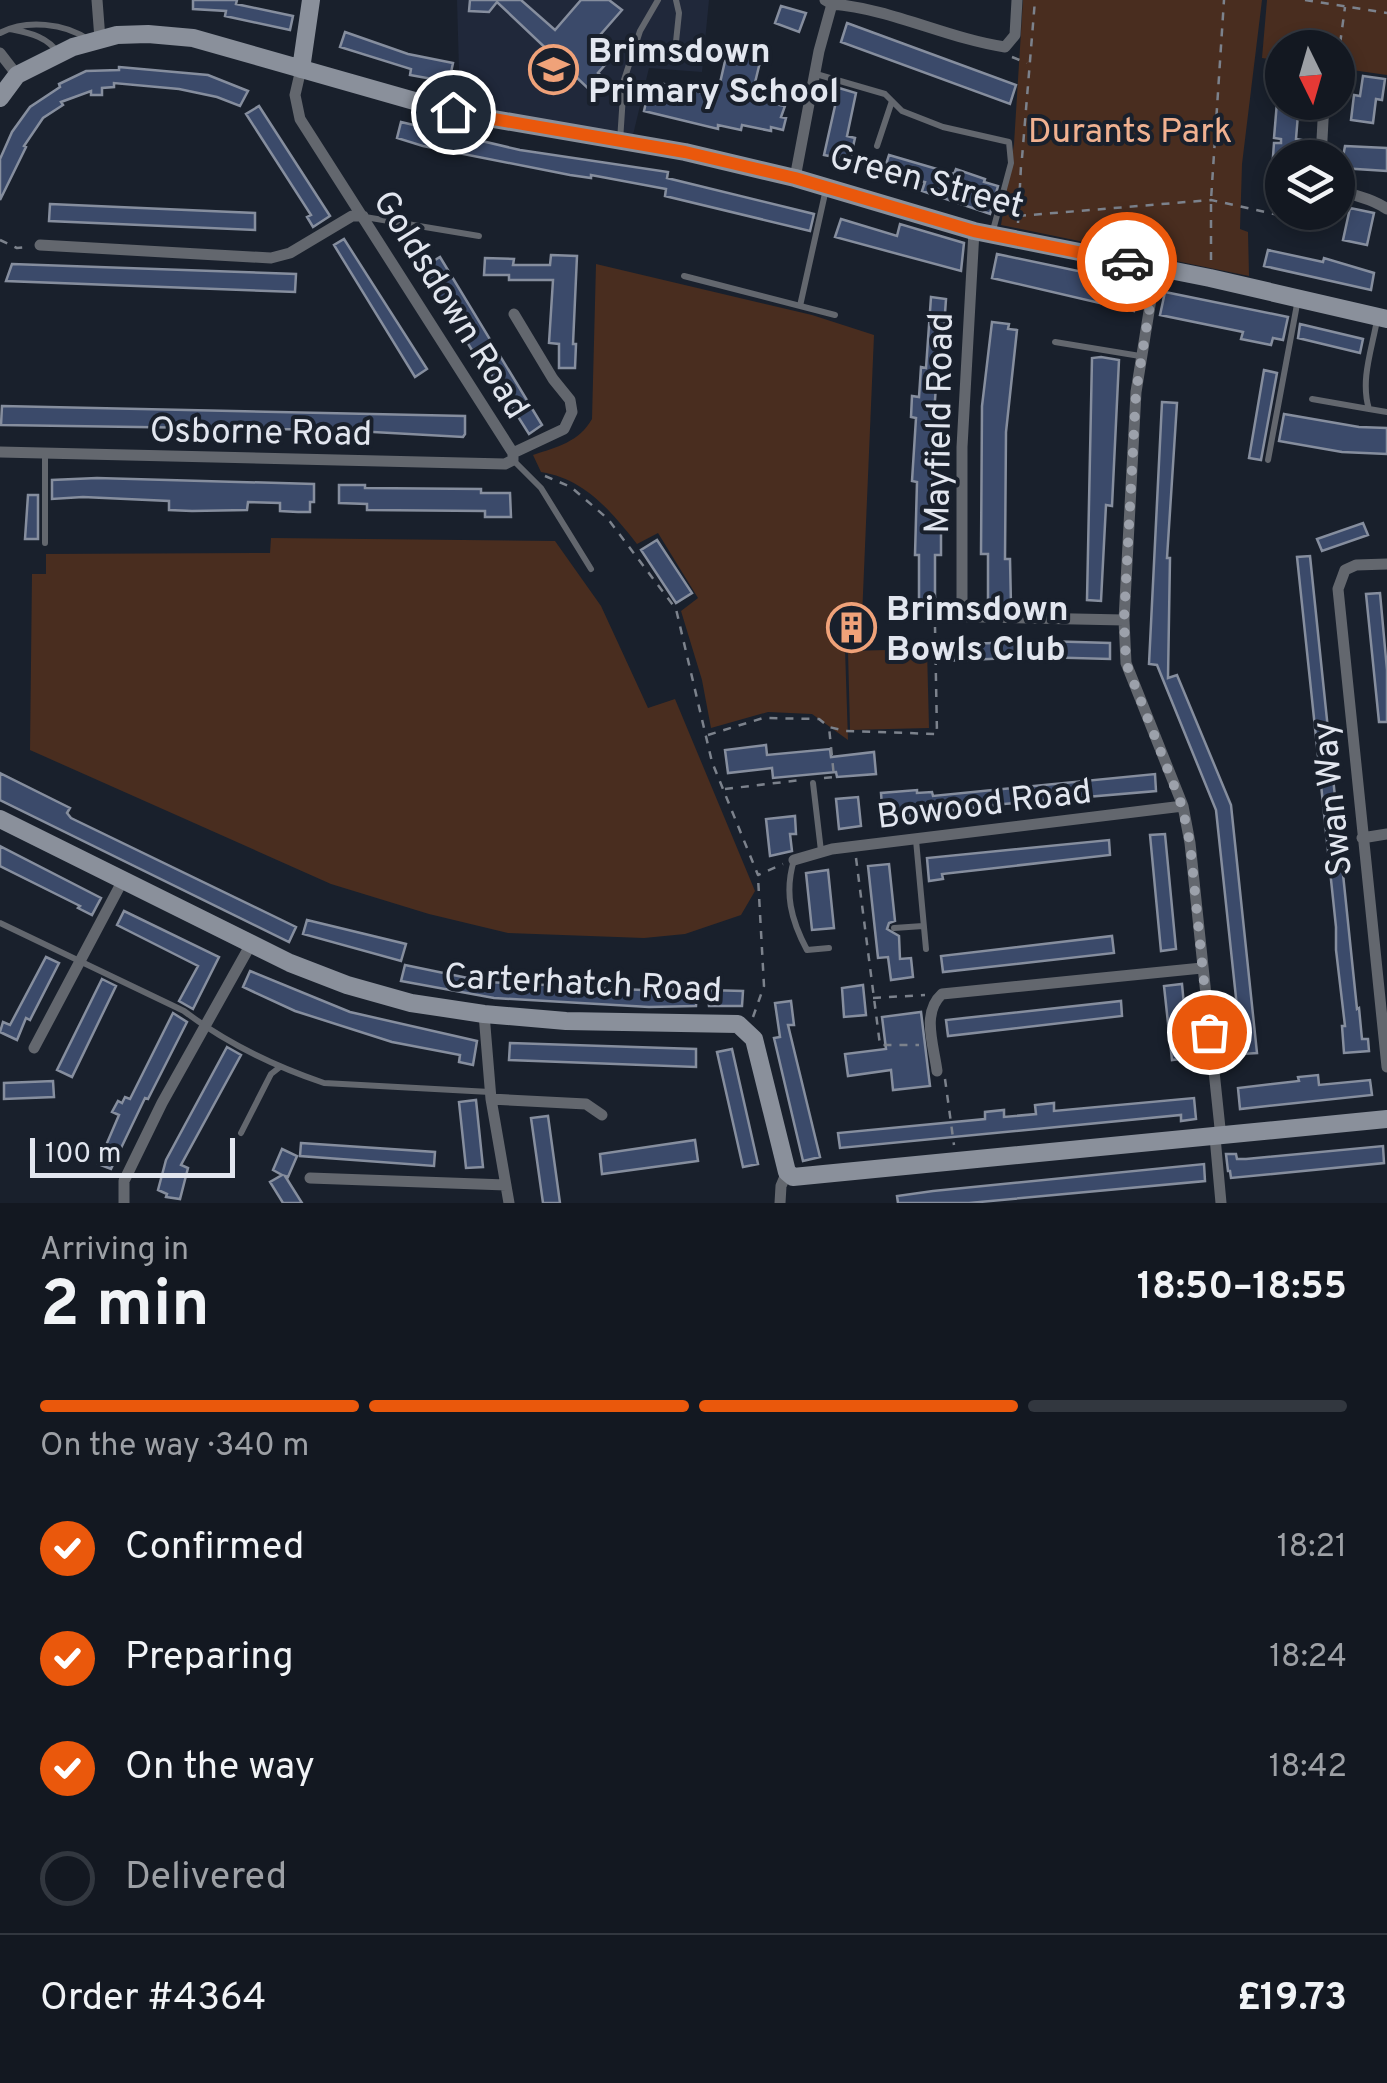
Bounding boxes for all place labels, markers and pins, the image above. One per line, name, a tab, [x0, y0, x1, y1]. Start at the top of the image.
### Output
place label: Brimsdown Primary School	[588, 31, 839, 115]
school or university icon: Brimsdown Primary School	[527, 44, 579, 96]
pin	[411, 70, 496, 155]
place label: Brimsdown Bowls Club	[886, 589, 1069, 673]
building icon: Brimsdown Bowls Club	[825, 602, 877, 654]
pin	[1167, 990, 1252, 1075]

